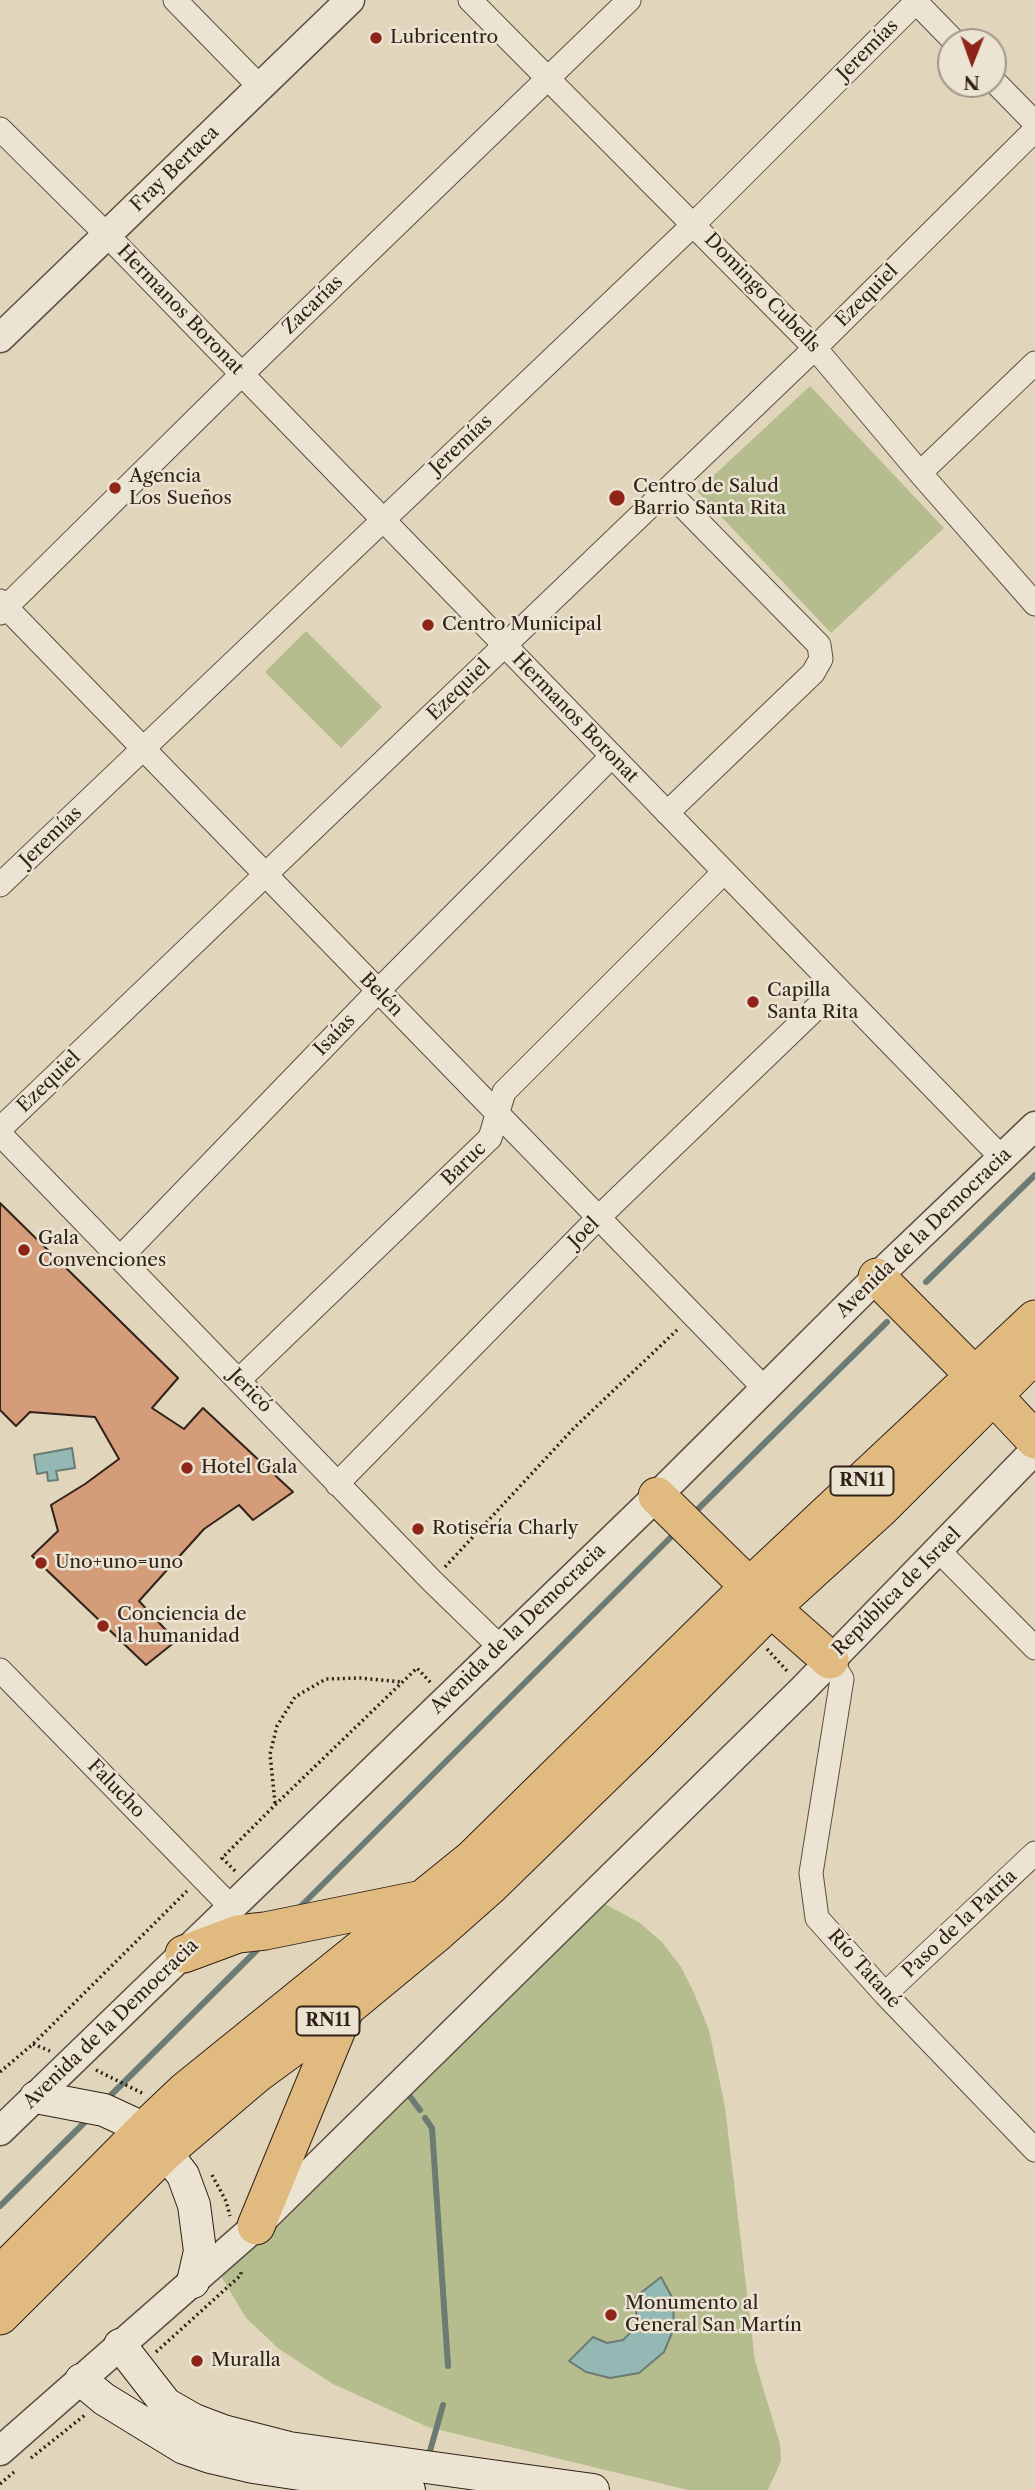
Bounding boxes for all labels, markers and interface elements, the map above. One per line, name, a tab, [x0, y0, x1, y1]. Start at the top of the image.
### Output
street label: Jeremías	[833, 15, 903, 85]
place label: Lubricentro	[390, 27, 498, 49]
north arrow	[937, 28, 1007, 98]
marker: Lubricentro	[368, 30, 384, 46]
text: N	[963, 71, 980, 94]
street label: Fray Bertaca	[126, 121, 224, 217]
street label: Domingo Cubells	[699, 229, 825, 357]
street label: Hermanos Boronat	[112, 240, 248, 380]
street label: Ezequiel	[831, 260, 903, 332]
street label: Zacarías	[278, 271, 348, 339]
street label: Jeremías	[425, 410, 497, 480]
place label: Agencia Los Sueños	[129, 466, 232, 510]
place label: Centro de Salud Barrio Santa Rita	[633, 476, 786, 520]
marker: Agencia Los Sueños	[107, 480, 123, 496]
marker: Centro de Salud Barrio Santa Rita	[607, 488, 627, 508]
place label: Centro Municipal	[442, 614, 602, 636]
marker: Centro Municipal	[420, 617, 436, 633]
street label: Hermanos Boronat	[507, 648, 643, 788]
street label: Ezequiel	[423, 654, 495, 726]
street label: Jeremías	[15, 802, 87, 872]
street label: Belén	[355, 968, 407, 1022]
place label: Capilla Santa Rita	[767, 980, 858, 1024]
marker: Capilla Santa Rita	[745, 994, 761, 1010]
street label: Isaías	[310, 1009, 360, 1061]
street label: Ezequiel	[13, 1046, 85, 1118]
street label: Baruc	[437, 1137, 491, 1191]
street label: Avenida de la Democracia	[832, 1143, 1016, 1323]
street label: Joel	[564, 1213, 604, 1253]
place label: Gala Convenciones	[38, 1228, 166, 1272]
marker: Gala Convenciones	[16, 1242, 32, 1258]
street label: Jericó	[224, 1364, 276, 1418]
place label: Hotel Gala	[201, 1457, 298, 1479]
marker: Hotel Gala	[179, 1460, 195, 1476]
road number: RN11	[830, 1466, 894, 1496]
place label: Rotisería Charly	[432, 1518, 578, 1540]
marker: Rotisería Charly	[410, 1521, 426, 1537]
street label: República de Israel	[828, 1523, 966, 1661]
street label: Avenida de la Democracia	[426, 1539, 610, 1719]
place label: Uno+uno=uno	[55, 1552, 183, 1574]
marker: Uno+uno=uno	[33, 1555, 49, 1571]
place label: Conciencia de la humanidad	[117, 1604, 247, 1648]
marker: Conciencia de la humanidad	[95, 1618, 111, 1634]
street label: Falucho	[83, 1755, 149, 1823]
street label: Paso de la Patria	[898, 1865, 1022, 1983]
street label: Río Tatané	[823, 1925, 905, 2013]
street label: Avenida de la Democracia	[19, 1934, 203, 2114]
road number: RN11	[296, 2007, 360, 2036]
place label: Monumento al General San Martín	[625, 2293, 802, 2337]
marker: Monumento al General San Martín	[603, 2307, 619, 2323]
place label: Muralla	[211, 2350, 281, 2372]
marker: Muralla	[189, 2353, 205, 2369]

